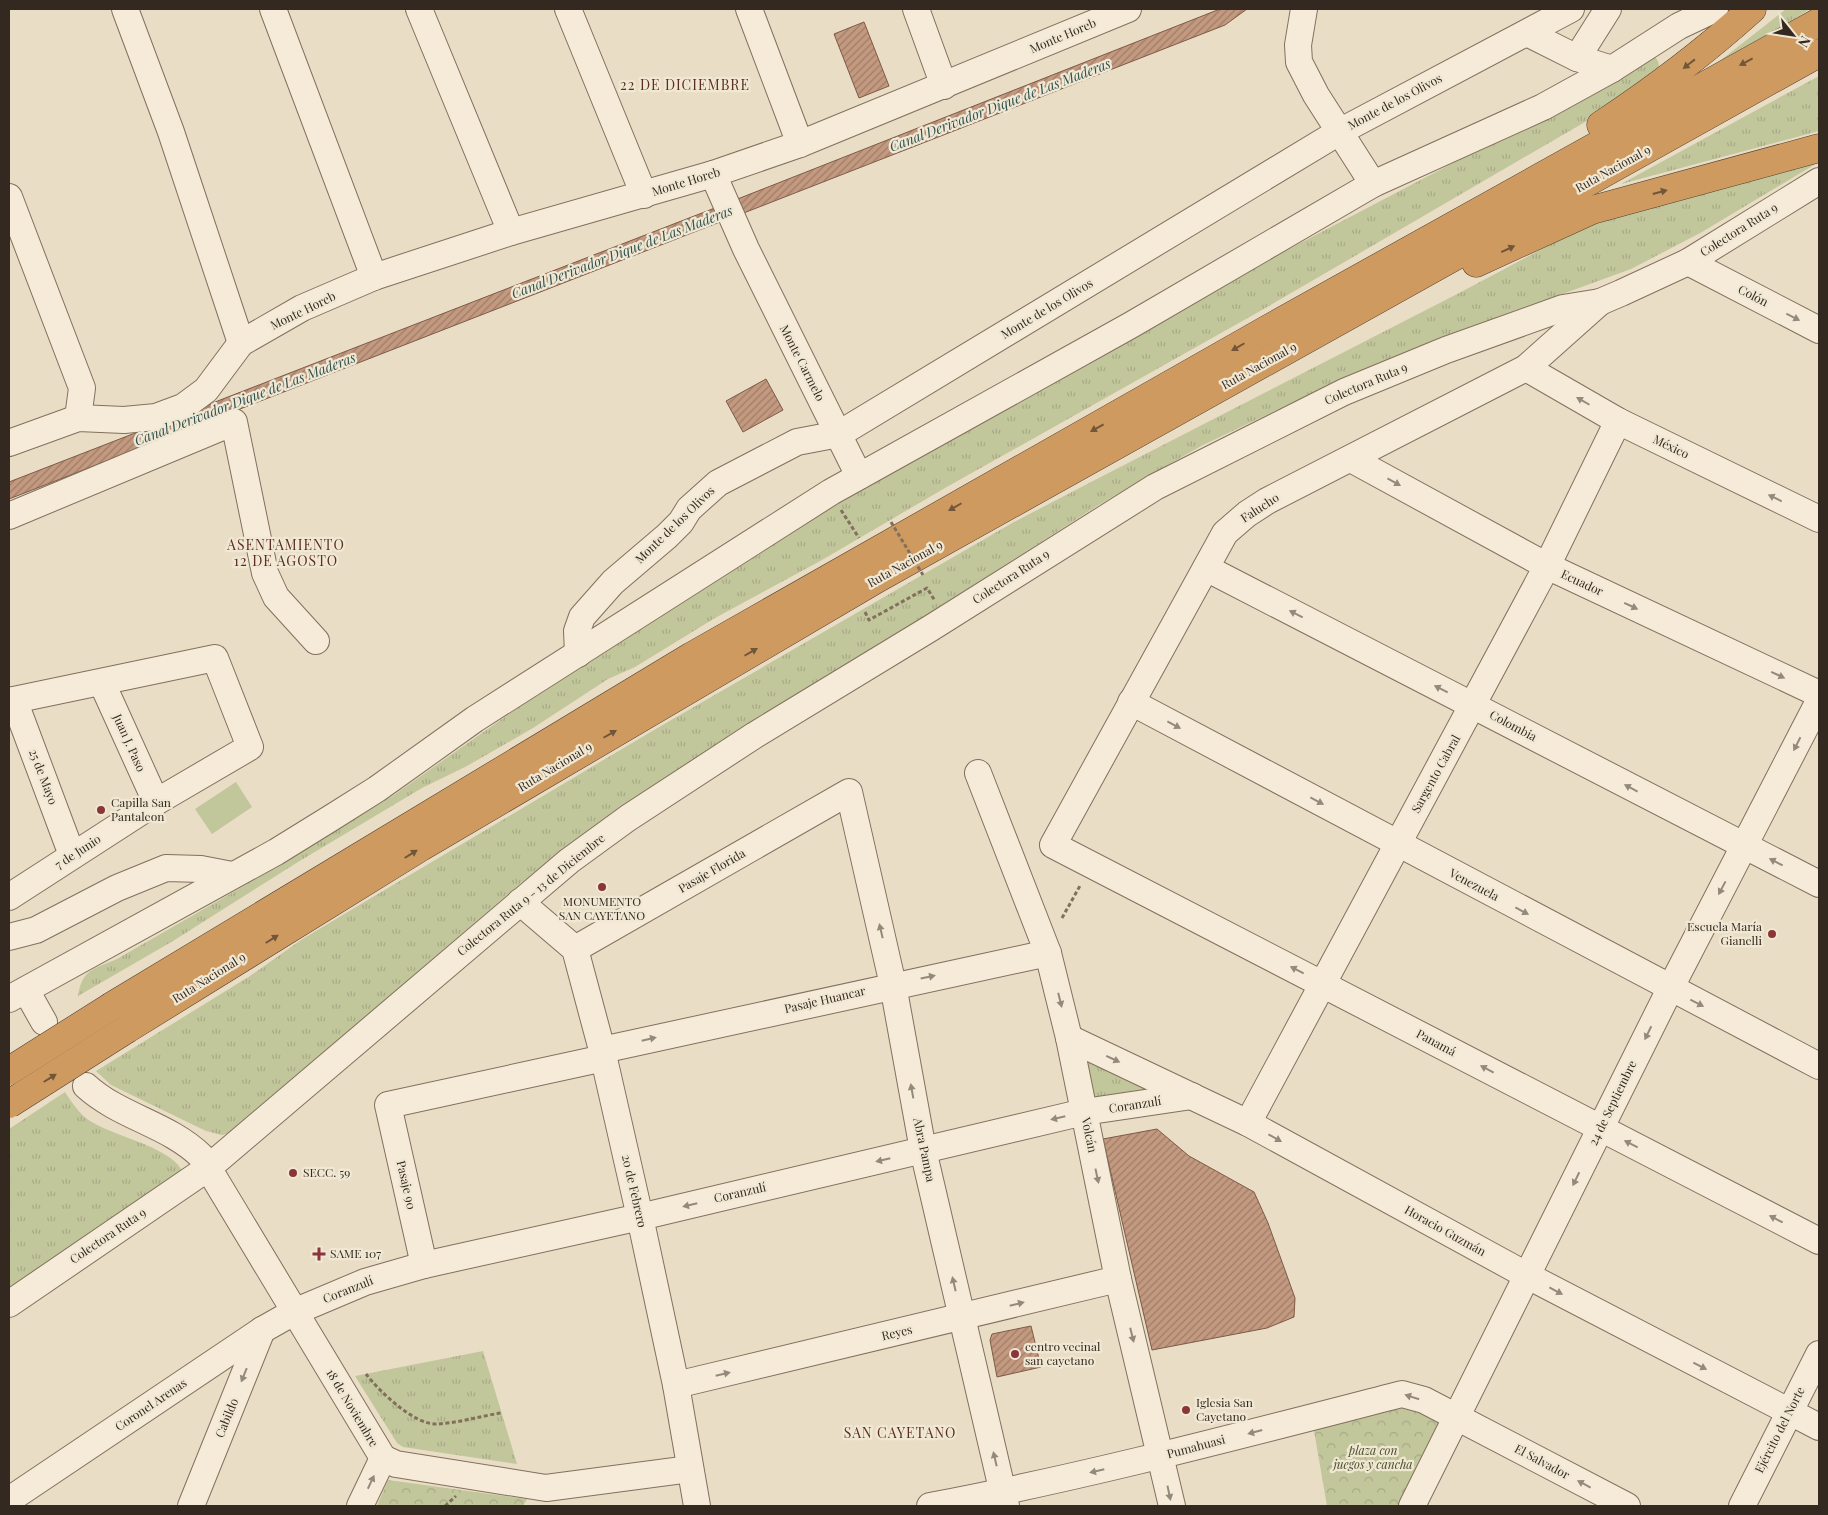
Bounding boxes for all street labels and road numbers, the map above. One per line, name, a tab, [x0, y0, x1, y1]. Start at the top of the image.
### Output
street label: Monte Horeb	[1027, 14, 1098, 56]
street label: Monte de los Olivos	[1345, 69, 1444, 133]
street label: Ruta Nacional 9	[1572, 141, 1653, 195]
street label: Monte Horeb	[650, 163, 722, 199]
street label: Colectora Ruta 9	[1697, 199, 1780, 259]
street label: Monte de los Olivos	[998, 274, 1095, 342]
street label: Colón	[1736, 281, 1771, 309]
street label: Monte Horeb	[267, 287, 338, 333]
street label: Monte Carmelo	[777, 322, 829, 404]
street label: Ruta Nacional 9	[1218, 338, 1299, 392]
street label: Colectora Ruta 9	[1322, 358, 1410, 408]
street label: México	[1651, 431, 1693, 462]
street label: Monte de los Olivos	[631, 482, 717, 566]
street label: Falucho	[1237, 489, 1282, 525]
street label: Ruta Nacional 9	[864, 536, 945, 590]
street label: Colectora Ruta 9	[969, 545, 1052, 607]
street label: Ecuador	[1559, 565, 1607, 599]
street label: Colombia	[1487, 706, 1540, 744]
street label: Juan J. Paso	[110, 710, 150, 774]
street label: Sargento Cabral	[1407, 731, 1463, 815]
street label: Ruta Nacional 9	[515, 738, 594, 795]
street label: 25 de Mayo	[26, 747, 62, 807]
street label: 7 de Junio	[51, 830, 104, 872]
street label: Colectora Ruta 9 - 13 de Diciembre	[453, 830, 608, 959]
street label: Pasaje Florida	[675, 844, 748, 896]
street label: Venezuela	[1446, 864, 1502, 904]
street label: Ruta Nacional 9	[169, 948, 248, 1006]
street label: Pasaje Huancar	[783, 982, 868, 1016]
street label: Panamá	[1414, 1025, 1459, 1059]
street label: 24 de Septiembre	[1585, 1057, 1640, 1148]
street label: Coranzulí	[1107, 1092, 1163, 1116]
street label: Abra Pampa	[910, 1115, 940, 1183]
street label: Volcán	[1078, 1115, 1102, 1154]
street label: 20 de Febrero	[619, 1153, 651, 1229]
street label: Pasaje 90	[394, 1159, 420, 1211]
street label: Coranzulí	[712, 1178, 768, 1206]
street label: Horacio Guzmán	[1402, 1201, 1489, 1259]
street label: Colectora Ruta 9	[66, 1204, 149, 1267]
street label: Coranzulí	[320, 1272, 376, 1306]
street label: Reyes	[880, 1321, 914, 1343]
street label: 18 de Noviembre	[323, 1365, 383, 1450]
street label: Coronel Arenas	[112, 1374, 189, 1434]
street label: Ejército del Norte	[1750, 1384, 1808, 1475]
street label: Cabildo	[211, 1395, 241, 1440]
street label: Pumahuasi	[1165, 1430, 1227, 1461]
street label: El Salvador	[1512, 1440, 1573, 1483]

